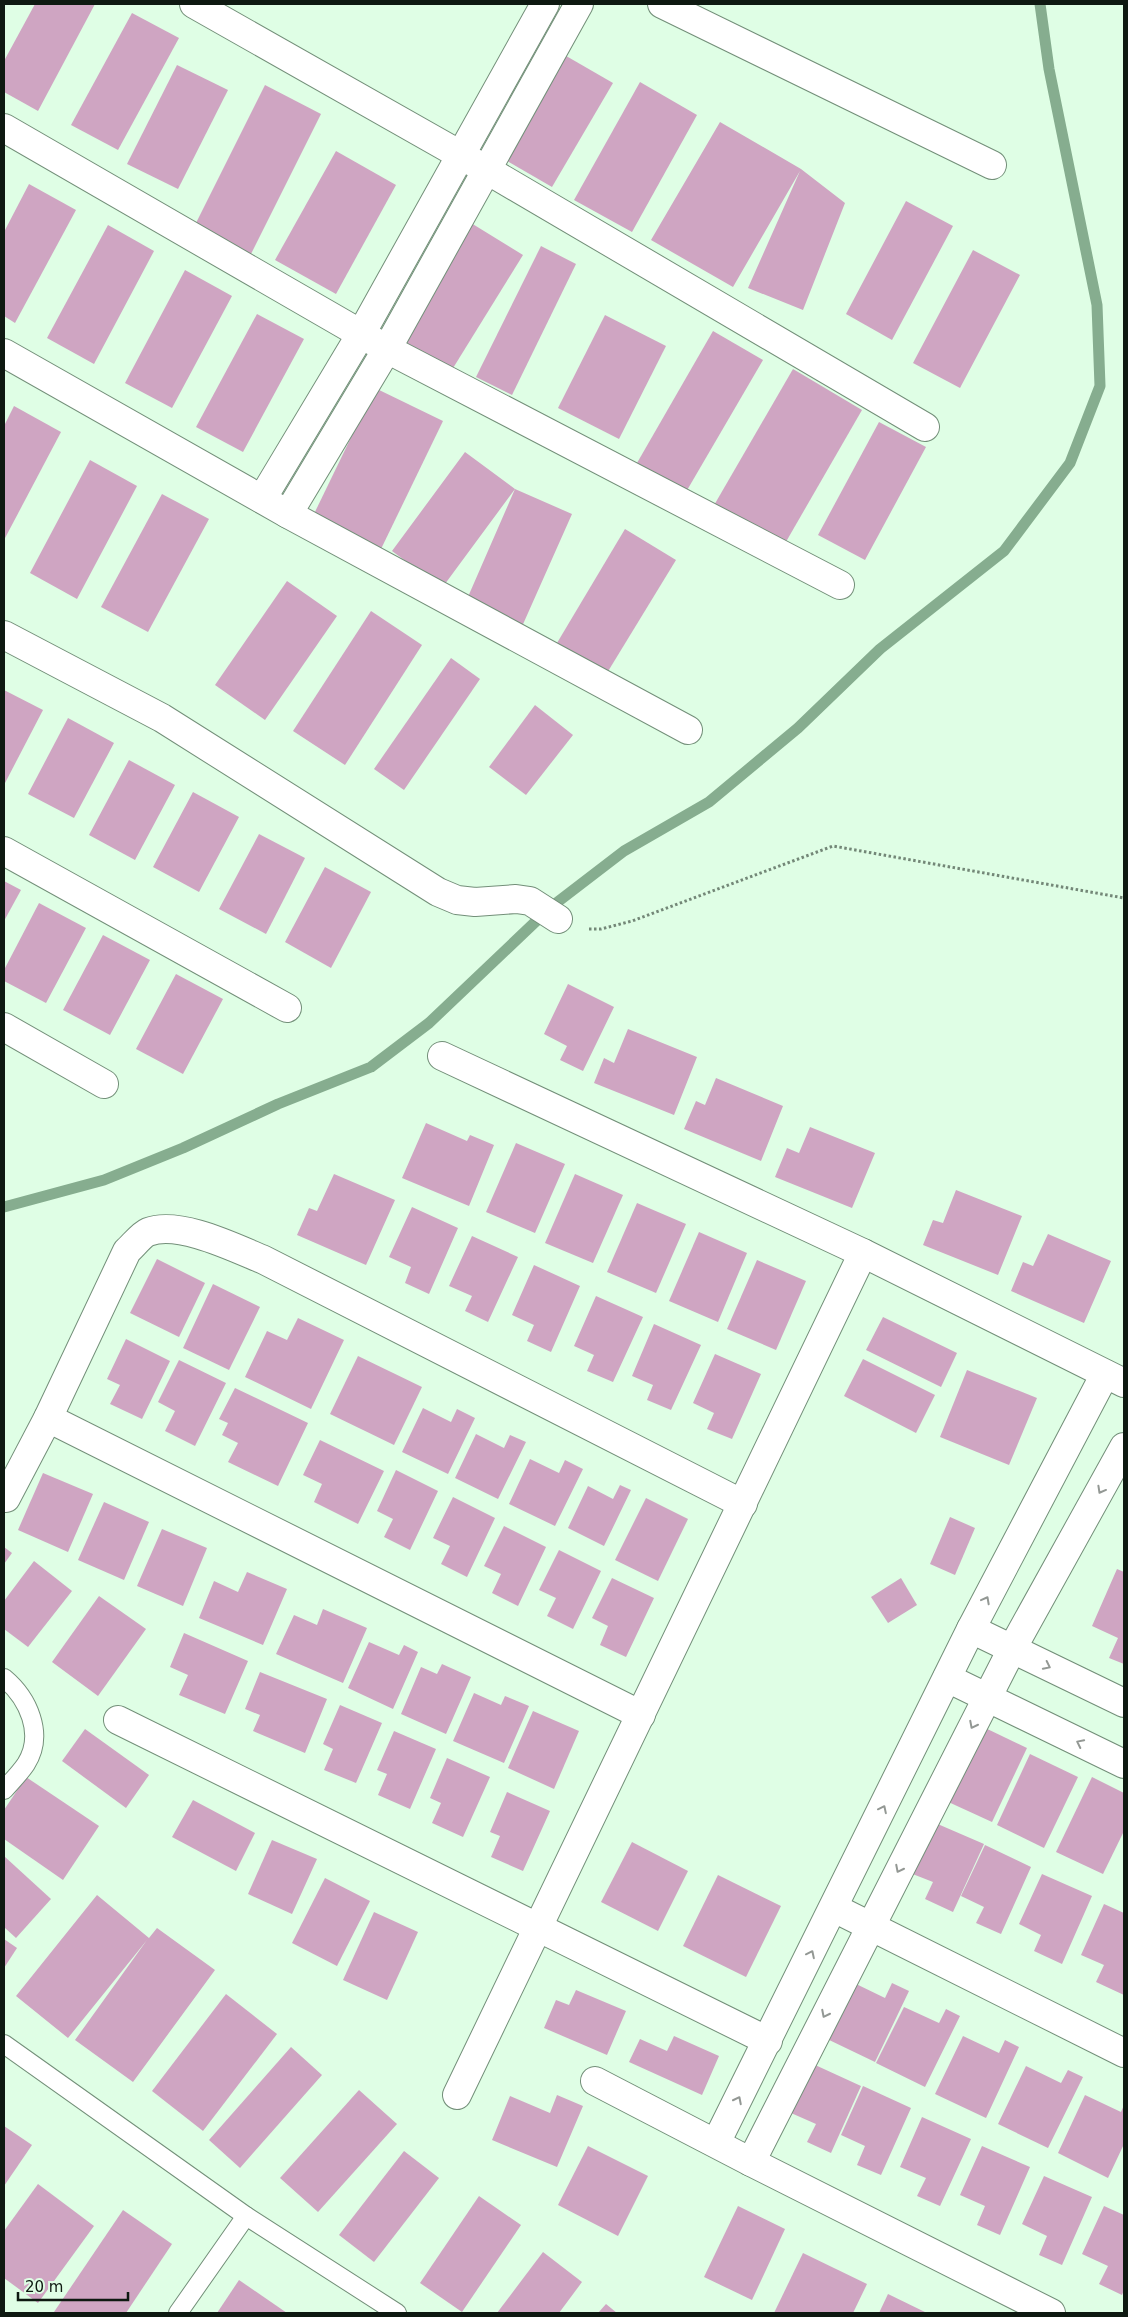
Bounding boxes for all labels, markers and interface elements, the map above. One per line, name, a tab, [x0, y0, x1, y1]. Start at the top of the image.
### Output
one-way arrow	[1097, 1484, 1107, 1493]
one-way arrow	[980, 1597, 990, 1606]
one-way arrow	[1042, 1659, 1051, 1670]
one-way arrow	[969, 1720, 979, 1729]
one-way arrow	[1077, 1739, 1086, 1749]
one-way arrow	[877, 1805, 887, 1814]
one-way arrow	[895, 1864, 905, 1873]
one-way arrow	[805, 1950, 815, 1959]
one-way arrow	[821, 2009, 832, 2018]
one-way arrow	[732, 2096, 742, 2105]
scale bar	[18, 2270, 128, 2302]
text: 20 m	[25, 2278, 63, 2296]

